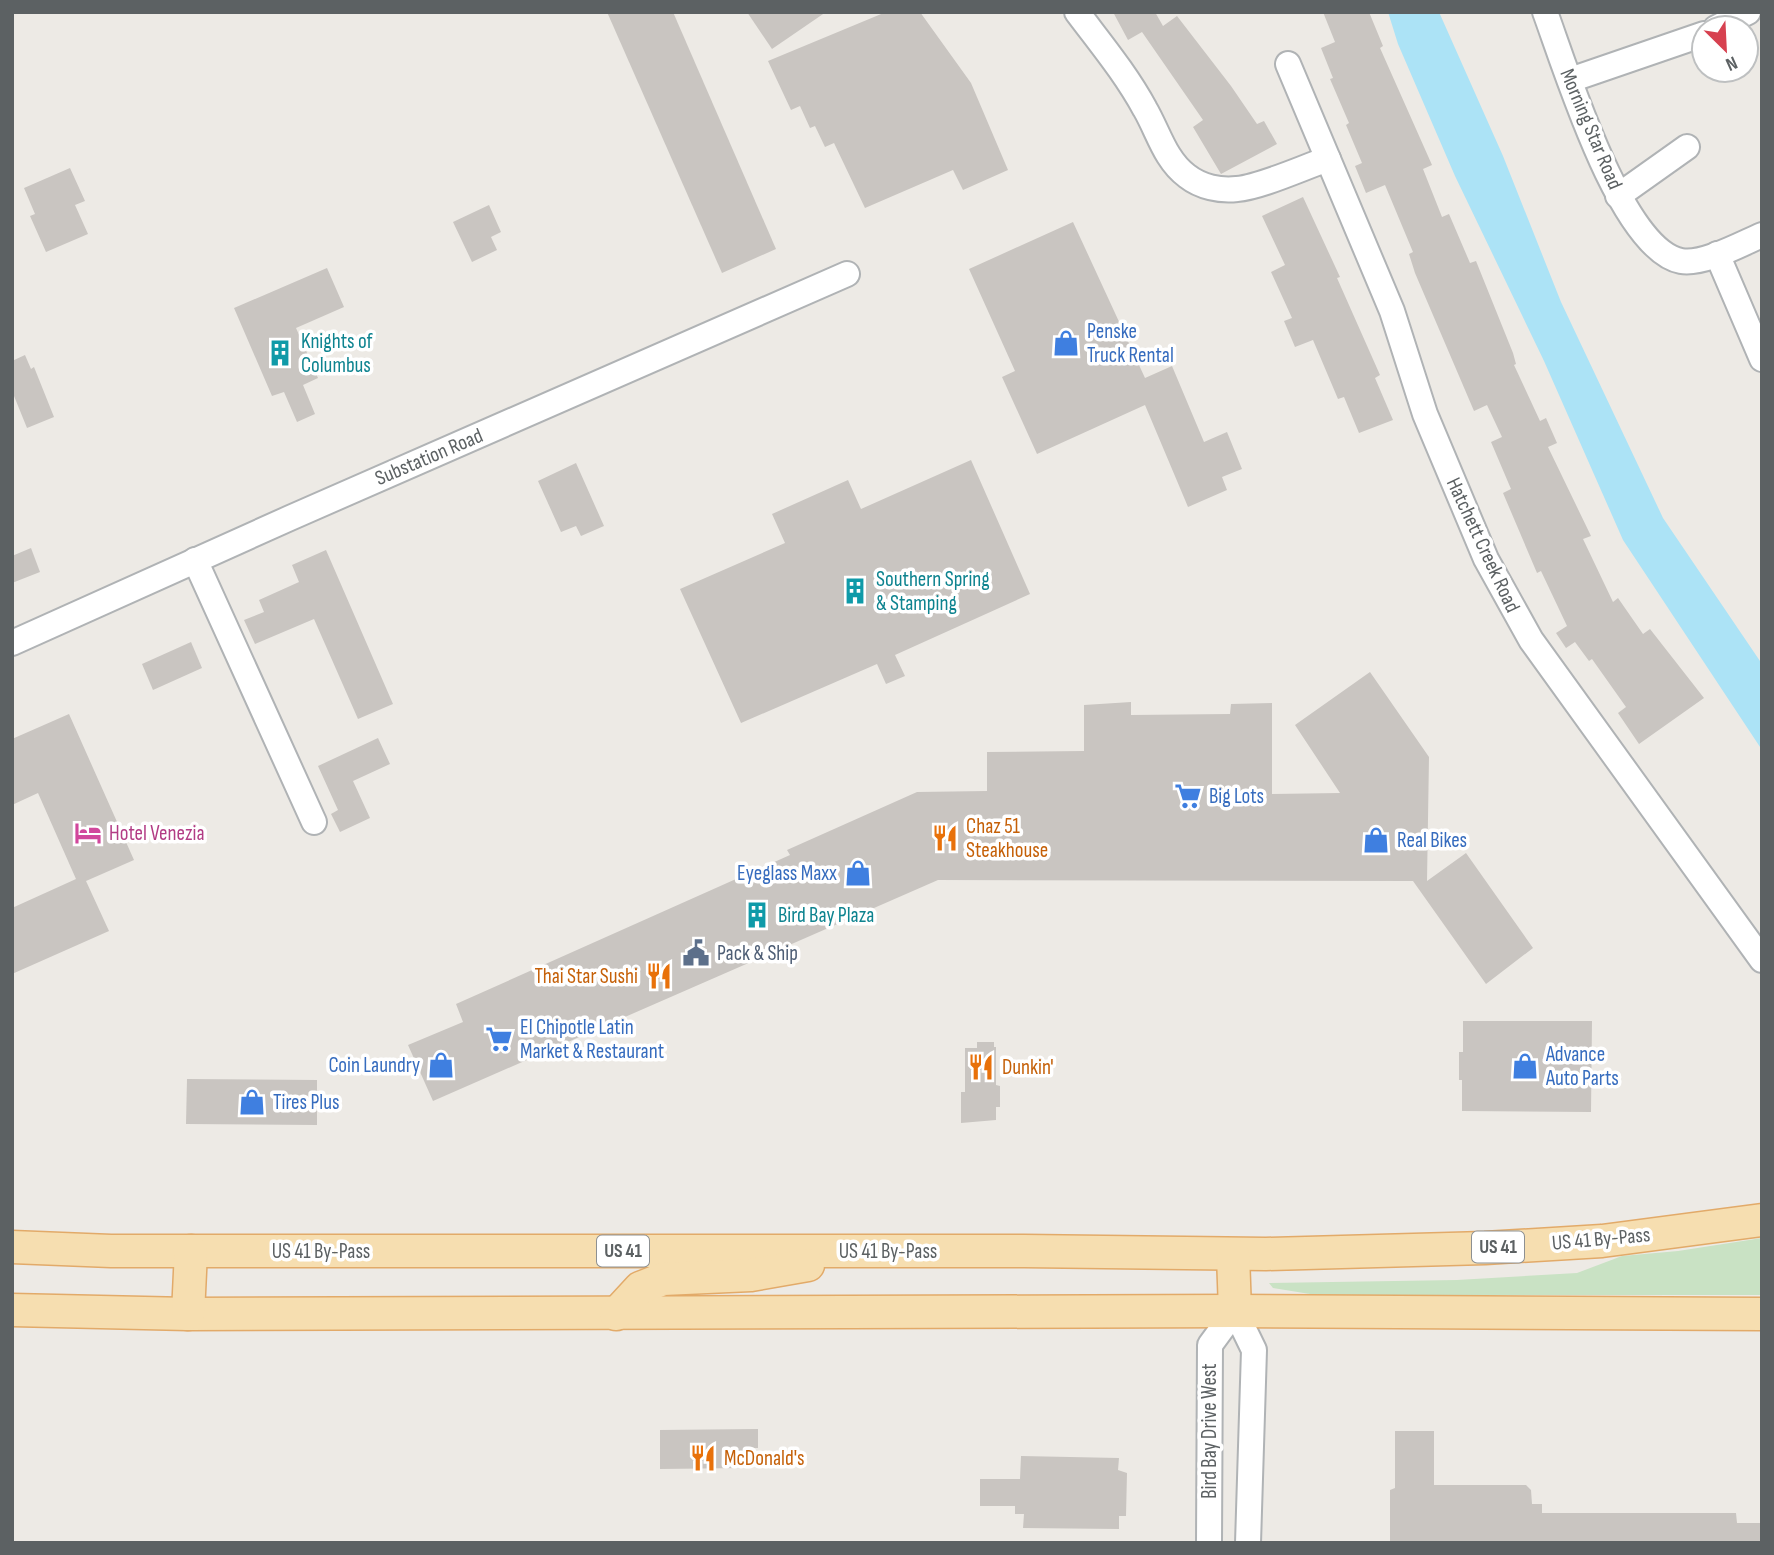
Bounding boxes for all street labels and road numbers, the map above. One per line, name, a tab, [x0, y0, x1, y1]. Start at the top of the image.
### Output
street label: Morning Star Road	[1554, 65, 1628, 193]
street label: Substation Road	[371, 423, 487, 491]
street label: Hatchett Creek Road	[1441, 474, 1525, 616]
street label: US 41 By-Pass	[1551, 1222, 1651, 1256]
road number: US 41	[1472, 1232, 1524, 1262]
road number: US 41	[597, 1236, 649, 1266]
street label: US 41 By-Pass	[272, 1239, 370, 1264]
street label: US 41 By-Pass	[839, 1239, 937, 1264]
street label: Bird Bay Drive West	[1197, 1363, 1222, 1499]

